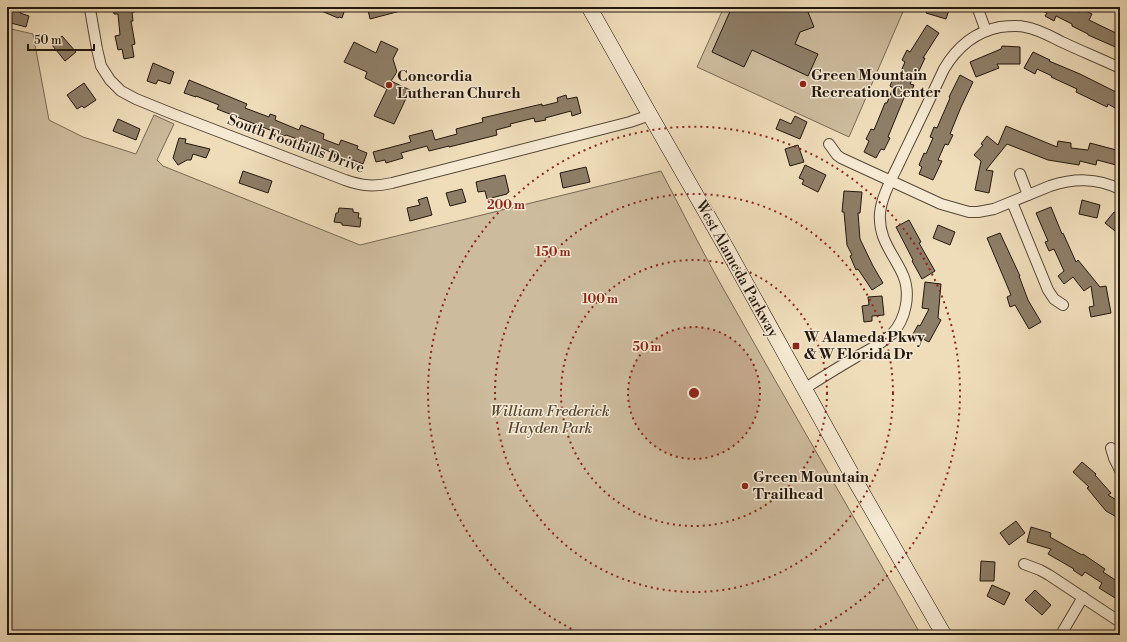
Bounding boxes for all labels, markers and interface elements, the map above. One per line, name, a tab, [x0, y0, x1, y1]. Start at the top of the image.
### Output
scale bar	[28, 26, 94, 52]
text: 50 m	[34, 33, 62, 48]
place label: Green Mountain Recreation Center	[811, 66, 941, 102]
place label: Concordia Lutheran Church	[397, 67, 521, 103]
marker: Green Mountain Recreation Center	[798, 79, 808, 89]
marker: Concordia Lutheran Church	[384, 80, 394, 90]
street label: South Foothills Drive	[225, 110, 367, 178]
street label: West Alameda Parkway	[691, 196, 783, 342]
text: 200 m	[487, 198, 525, 213]
text: 150 m	[536, 245, 570, 260]
text: 100 m	[582, 292, 618, 307]
place label: W Alameda Pkwy & W Florida Dr	[803, 328, 925, 364]
text: 50 m	[632, 340, 662, 355]
marker: W Alameda Pkwy & W Florida Dr	[791, 341, 801, 351]
centre of rings	[687, 386, 701, 400]
park label: William Frederick Hayden Park	[491, 402, 610, 438]
place label: Green Mountain Trailhead	[753, 468, 870, 504]
marker: Green Mountain Trailhead	[740, 481, 750, 491]

